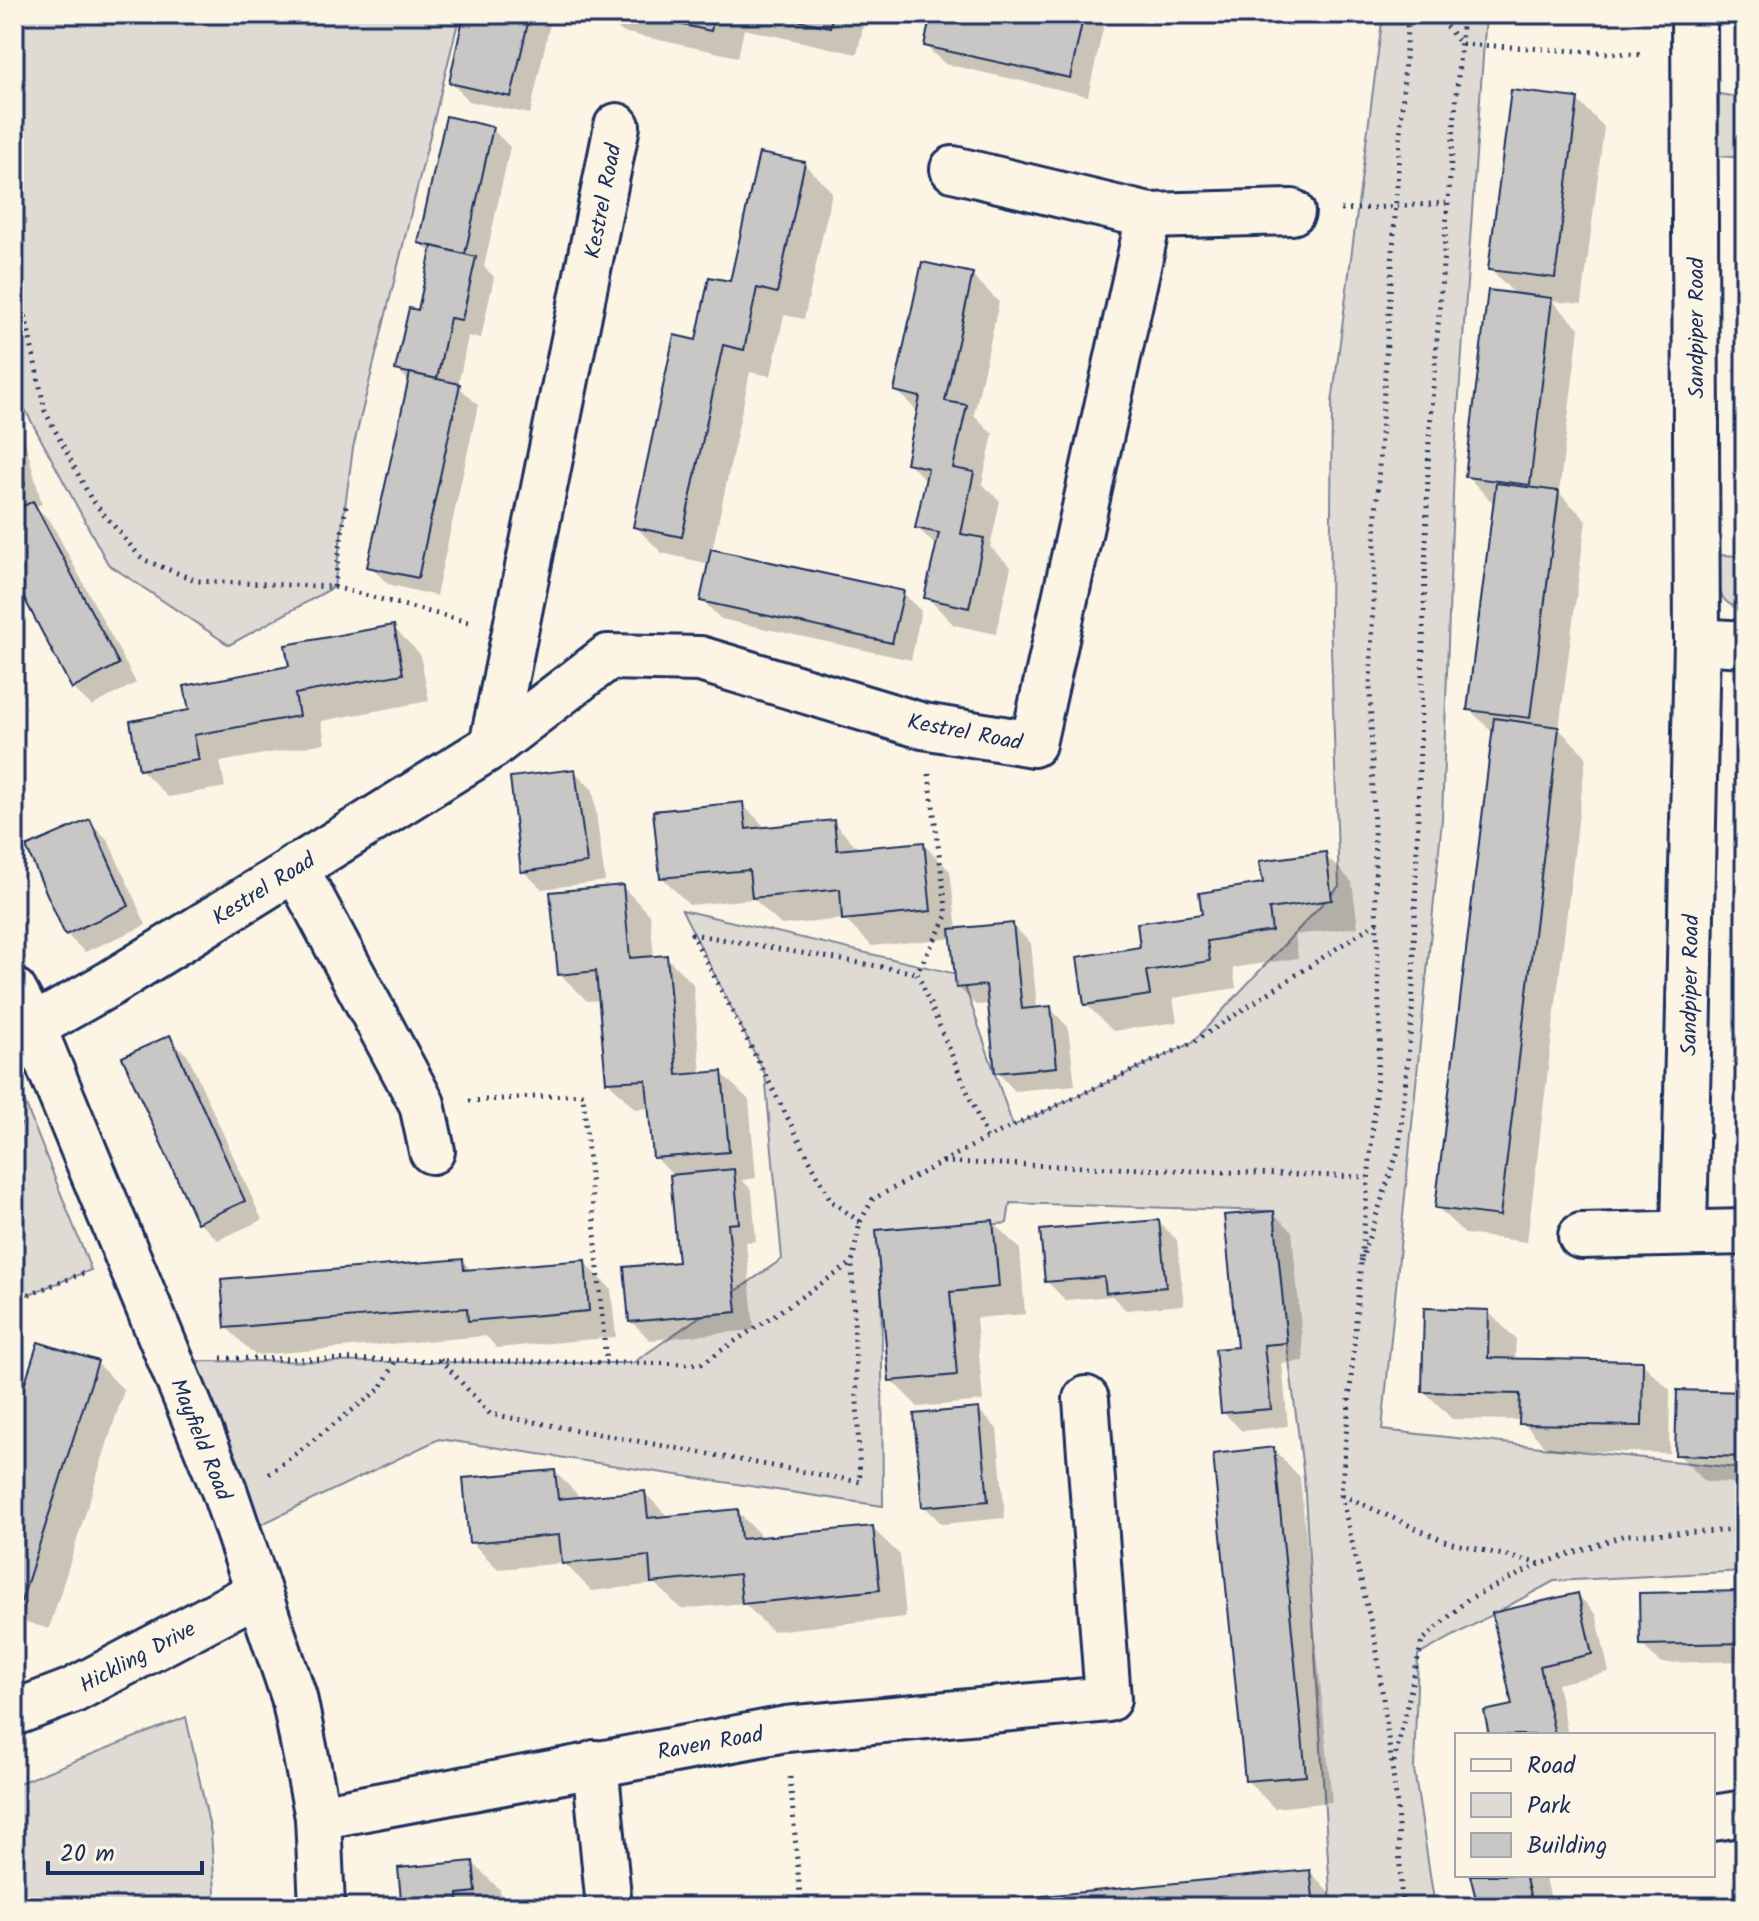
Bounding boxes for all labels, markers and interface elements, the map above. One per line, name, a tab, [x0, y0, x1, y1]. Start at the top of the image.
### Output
street label: Kestrel Road	[576, 140, 633, 262]
street label: Sandpiper Road	[1680, 256, 1715, 399]
street label: Kestrel Road	[904, 705, 1026, 762]
street label: Kestrel Road	[206, 844, 324, 936]
street label: Sandpiper Road	[1673, 913, 1710, 1056]
street label: Mayfield Road	[159, 1374, 240, 1507]
street label: Hickling Drive	[74, 1613, 203, 1704]
street label: Raven Road	[655, 1718, 767, 1771]
legend	[1455, 1733, 1715, 1877]
text: Road	[1527, 1747, 1576, 1786]
text: Park	[1527, 1787, 1571, 1826]
scale bar	[48, 1825, 202, 1875]
text: Building	[1527, 1827, 1607, 1866]
text: 20 m	[60, 1835, 115, 1874]

